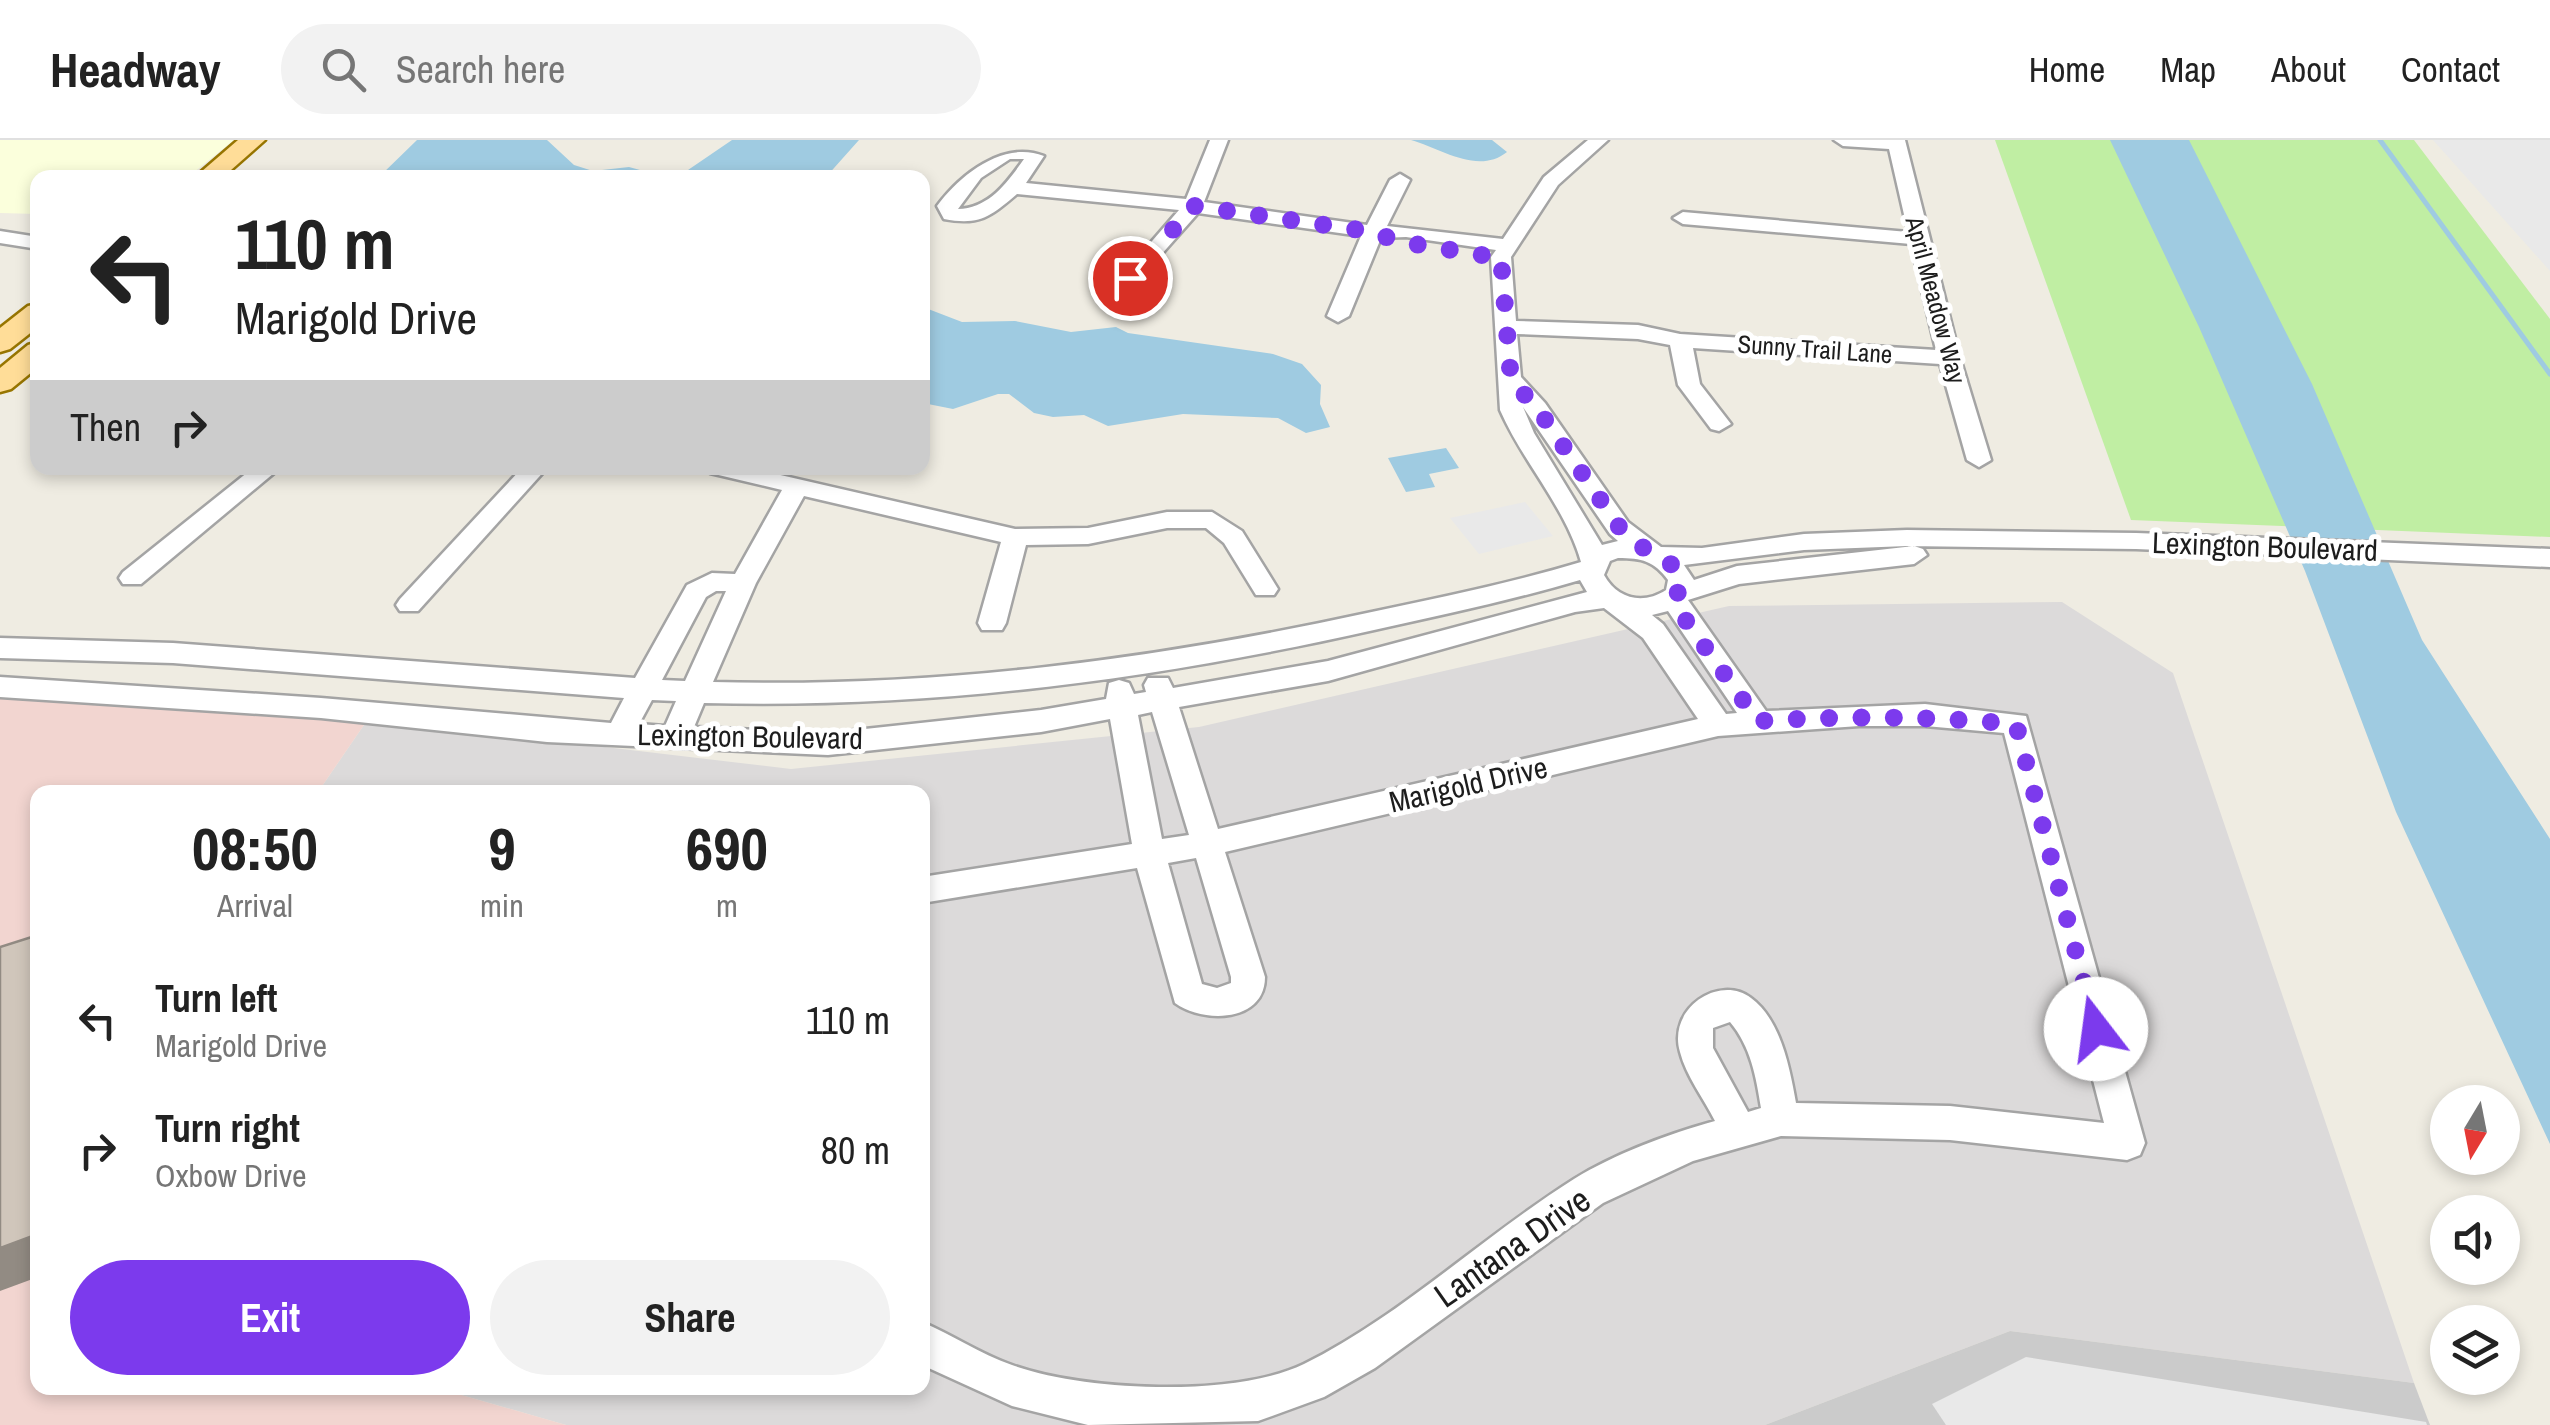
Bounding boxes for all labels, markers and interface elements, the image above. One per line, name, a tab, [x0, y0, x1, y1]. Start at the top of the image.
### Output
search box	[281, 24, 981, 114]
text: Headway	[50, 37, 221, 102]
icon: search	[316, 42, 371, 97]
text: Search here	[396, 44, 565, 95]
text: Home	[2029, 46, 2105, 93]
text: Map	[2160, 46, 2216, 93]
text: About	[2271, 46, 2346, 93]
text: Contact	[2401, 46, 2500, 93]
text: 110 m	[235, 197, 395, 291]
icon: left	[70, 210, 200, 340]
street label: April Meadow Way	[1897, 212, 1975, 388]
pin	[1088, 236, 1173, 321]
icon: arrive	[1103, 251, 1158, 306]
text: Marigold Drive	[235, 287, 477, 348]
street label: Sunny Trail Lane	[1736, 327, 1894, 371]
icon: right	[161, 400, 216, 455]
text: Then	[70, 402, 141, 453]
street label: Lexington Boulevard	[2152, 522, 2378, 570]
street label: Lexington Boulevard	[637, 714, 863, 758]
street label: Marigold Drive	[1385, 746, 1551, 822]
text: 08:50	[192, 808, 318, 889]
text: 9	[488, 808, 516, 889]
text: 690	[686, 808, 768, 889]
text: Arrival	[217, 884, 293, 927]
text: min	[480, 884, 524, 927]
text: m	[716, 884, 738, 927]
text: Turn left	[155, 973, 277, 1024]
position arrow	[2044, 977, 2148, 1081]
icon: left	[70, 993, 125, 1048]
text: 110 m	[806, 995, 890, 1046]
text: Marigold Drive	[155, 1024, 327, 1067]
north arrow	[2430, 1085, 2520, 1175]
map controls	[2430, 1085, 2520, 1395]
text: Turn right	[155, 1103, 300, 1154]
icon: right	[70, 1123, 125, 1178]
text: 80 m	[821, 1125, 890, 1176]
text: Oxbow Drive	[155, 1154, 307, 1197]
street label: Lantana Drive	[1425, 1176, 1599, 1318]
button: sound	[2430, 1195, 2520, 1285]
button: Exit	[70, 1260, 470, 1375]
button: Share	[490, 1260, 890, 1375]
button: layers	[2430, 1305, 2520, 1395]

